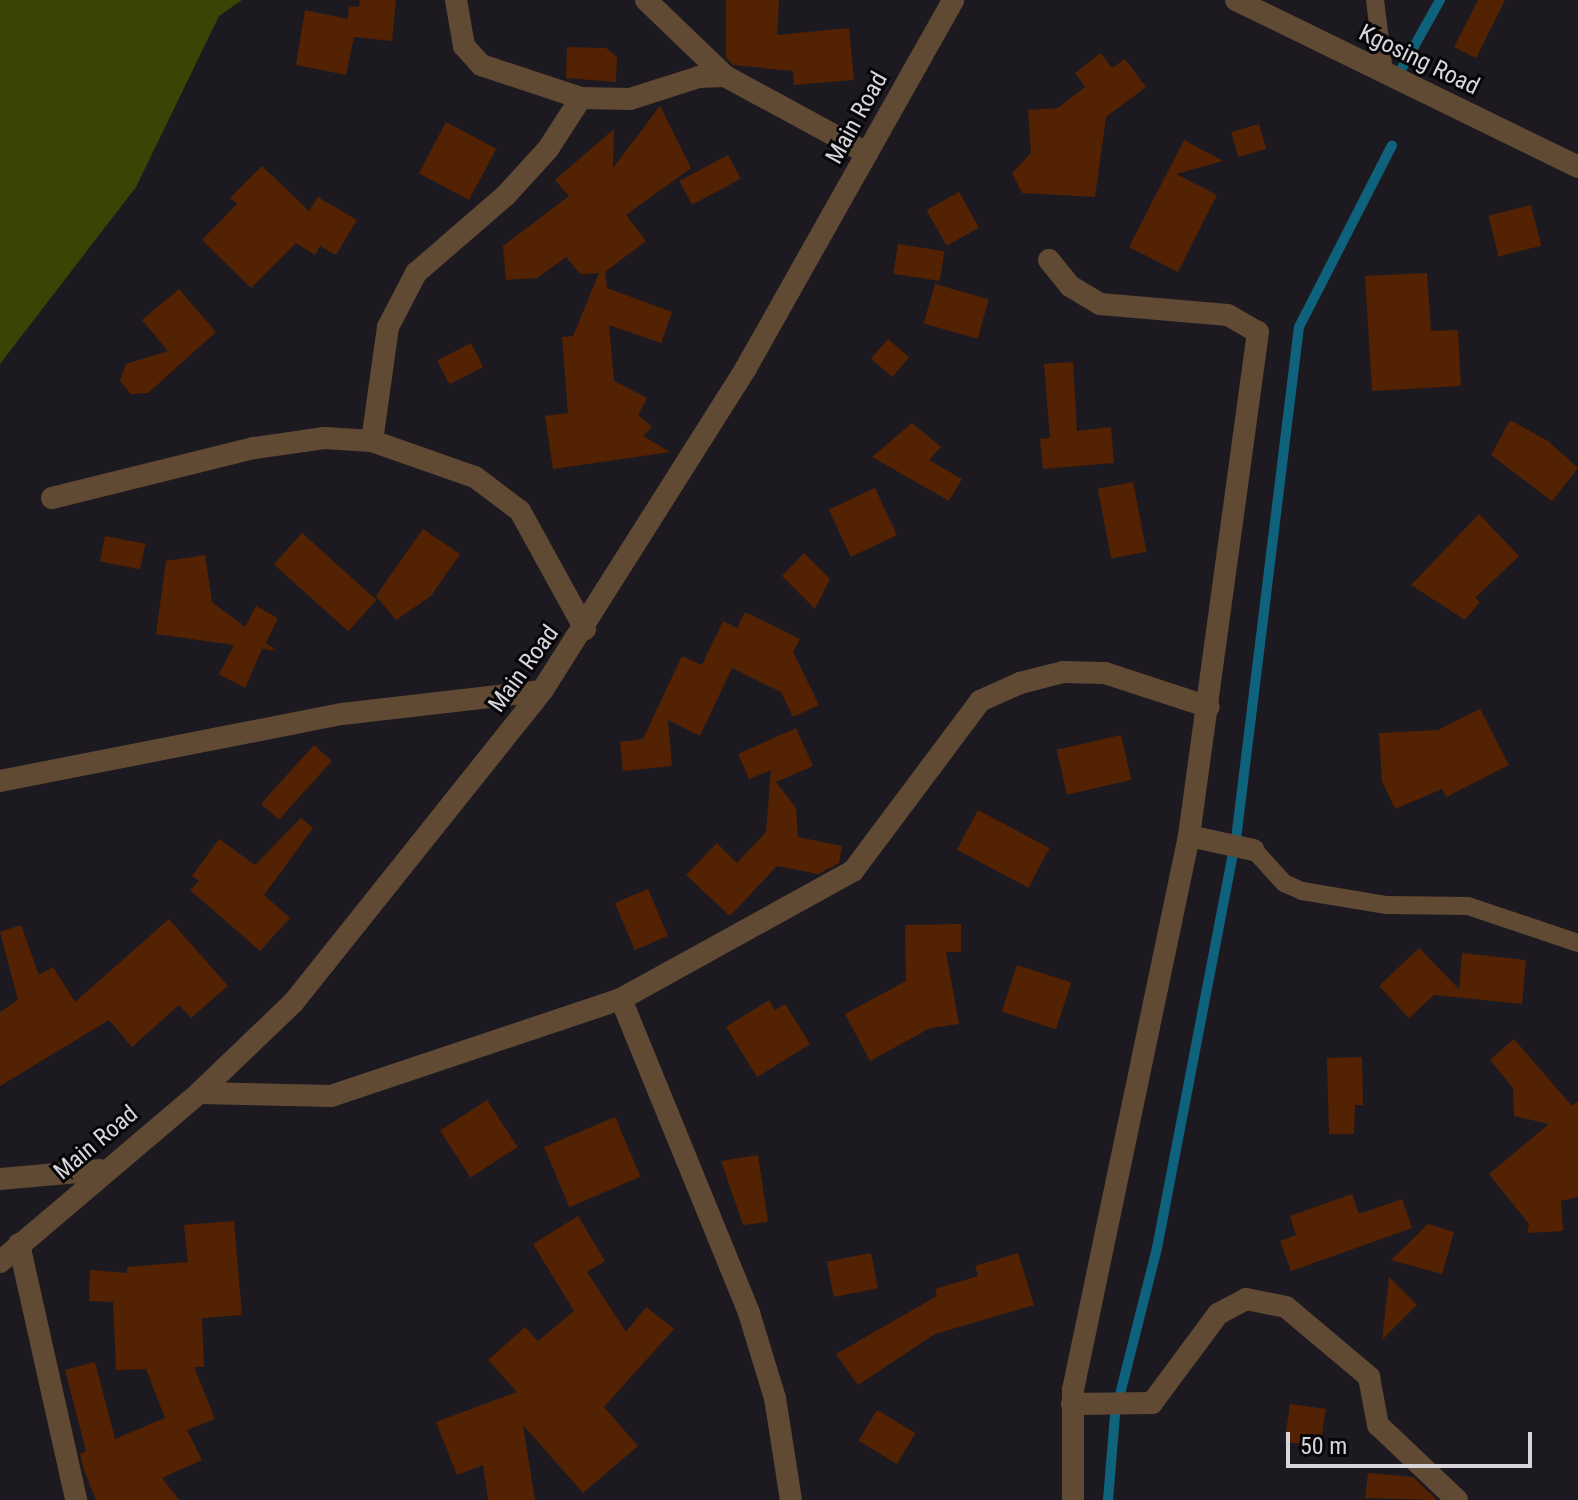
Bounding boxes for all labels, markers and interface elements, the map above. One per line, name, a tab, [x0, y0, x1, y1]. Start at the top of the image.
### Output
street label: Kgosing Road	[1354, 19, 1484, 101]
street label: Main Road	[820, 67, 894, 169]
street label: Main Road	[483, 620, 565, 718]
street label: Main Road	[48, 1100, 144, 1186]
scale bar	[1290, 1416, 1536, 1466]
text: 50 m	[1300, 1432, 1347, 1460]

